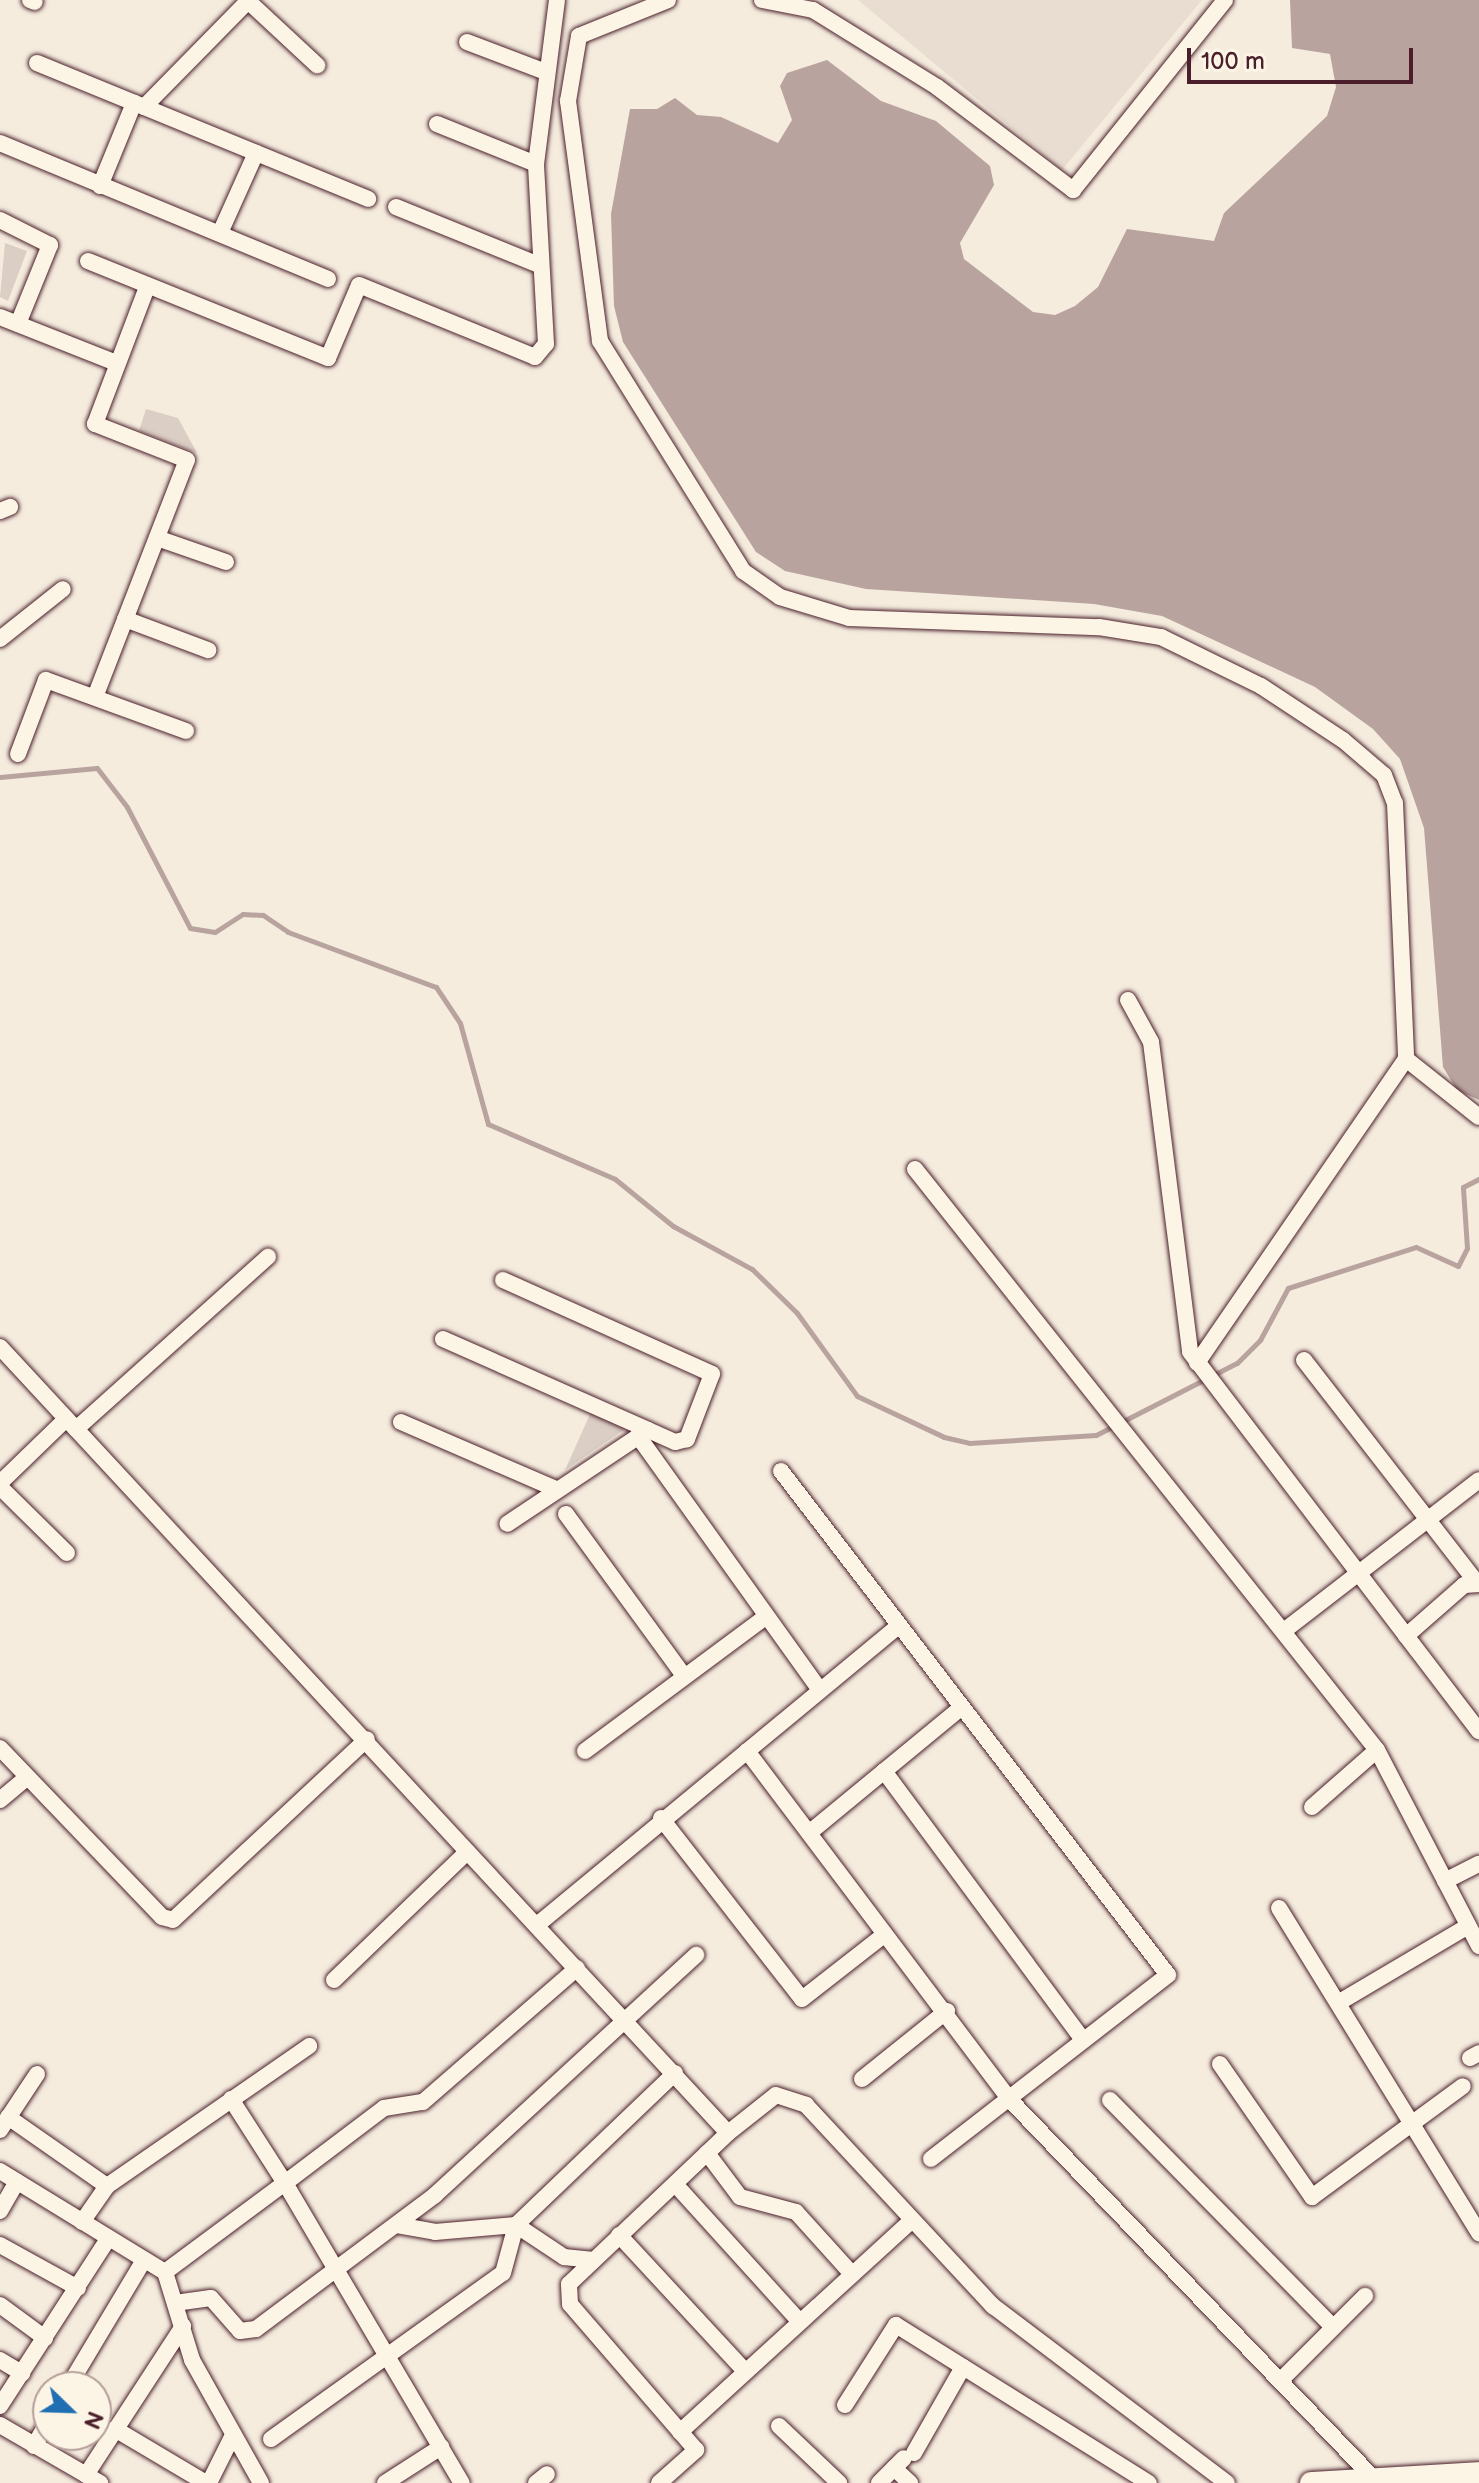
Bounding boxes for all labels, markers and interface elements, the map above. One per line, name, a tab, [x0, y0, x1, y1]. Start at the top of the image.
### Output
scale bar	[1191, 32, 1417, 82]
text: 100 m	[1201, 47, 1265, 76]
north arrow	[32, 2371, 112, 2451]
text: N	[77, 2407, 108, 2433]

